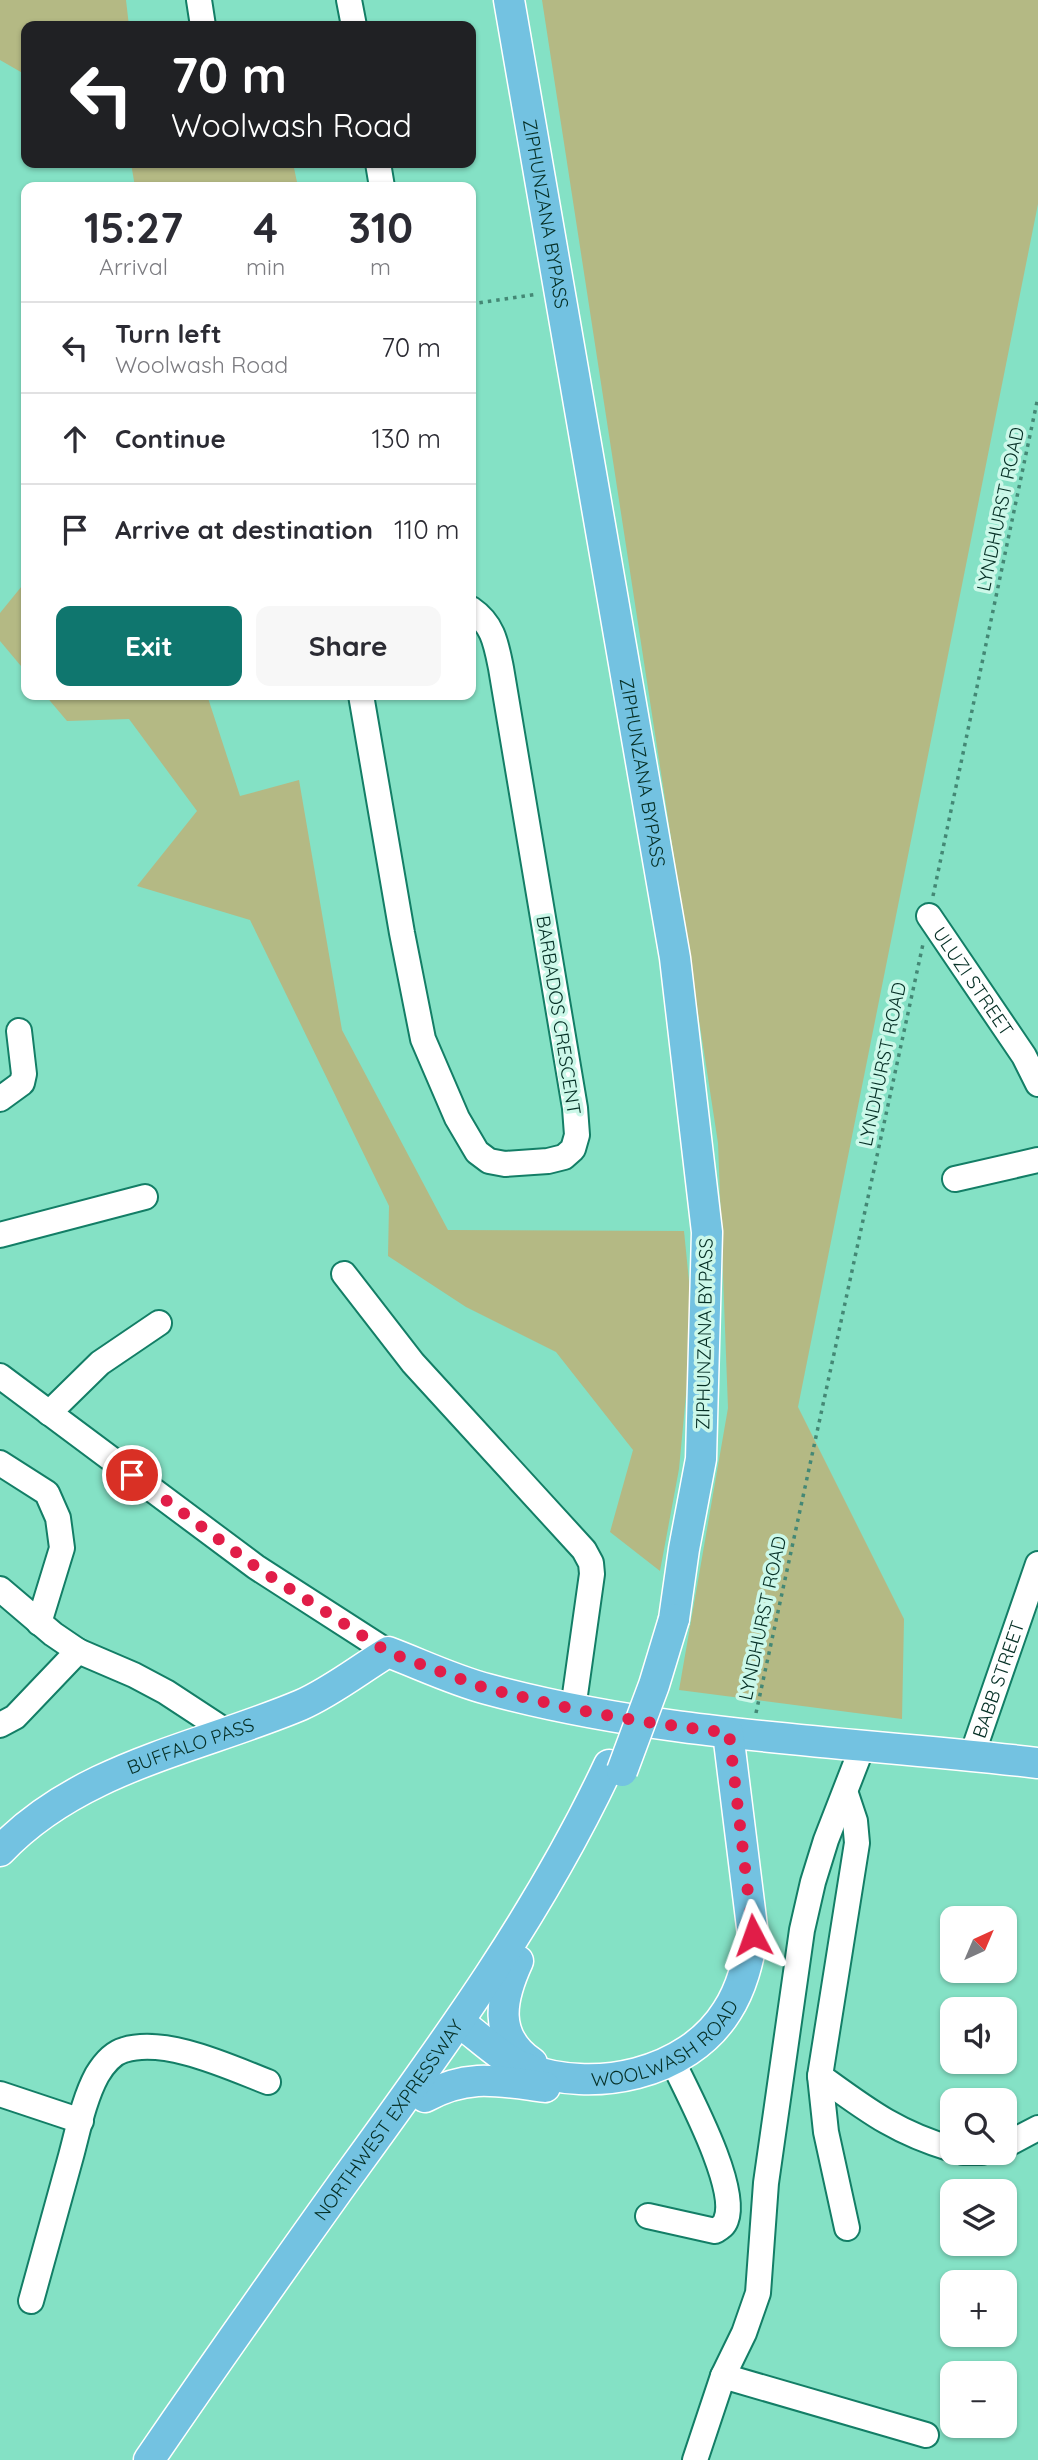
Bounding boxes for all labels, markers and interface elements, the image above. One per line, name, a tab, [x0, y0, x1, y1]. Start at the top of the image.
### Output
text: 70 m	[171, 44, 287, 105]
icon: left	[56, 49, 147, 140]
text: Woolwash Road	[171, 105, 412, 145]
street label: ZIPHUNZANA BYPASS	[518, 117, 574, 311]
text: 15:27	[84, 201, 183, 254]
text: 4	[253, 201, 278, 254]
text: 310	[348, 201, 413, 254]
text: Arrival	[99, 252, 168, 281]
text: min	[246, 252, 285, 281]
text: m	[370, 252, 391, 281]
text: Turn left	[115, 317, 222, 350]
icon: left	[56, 329, 94, 367]
text: 70 m	[381, 331, 441, 364]
text: Woolwash Road	[115, 350, 288, 379]
icon: ahead	[56, 420, 94, 458]
text: Continue	[115, 422, 226, 455]
text: 130 m	[371, 422, 441, 455]
street label: LYNDHURST ROAD	[971, 425, 1029, 593]
icon: arrive	[56, 511, 94, 549]
text: Arrive at destination	[115, 513, 373, 546]
text: 110 m	[394, 513, 459, 546]
button: Exit	[56, 606, 242, 686]
button: Share	[256, 606, 441, 686]
street label: ZIPHUNZANA BYPASS	[615, 676, 671, 869]
street label: BARBADOS CRESCENT	[531, 914, 587, 1116]
street label: ULUZI STREET	[928, 922, 1019, 1041]
street label: LYNDHURST ROAD	[853, 980, 911, 1148]
street label: ZIPHUNZANA BYPASS	[690, 1238, 718, 1430]
pin	[102, 1445, 162, 1505]
icon: arrive	[113, 1456, 151, 1494]
street label: LYNDHURST ROAD	[733, 1534, 791, 1702]
street label: BABB STREET	[967, 1618, 1029, 1741]
street label: BUFFALO PASS	[123, 1712, 257, 1779]
position arrow	[716, 1898, 790, 1972]
north arrow	[940, 1906, 1017, 1983]
map controls	[940, 1906, 1017, 2438]
street label: WOOLWASH ROAD	[590, 1995, 743, 2091]
button: sound	[940, 1997, 1017, 2074]
street label: NORTHWEST EXPRESSWAY	[308, 2014, 468, 2225]
button: search	[940, 2088, 1017, 2165]
button: layers	[940, 2179, 1017, 2256]
button: +	[940, 2270, 1017, 2347]
button: −	[940, 2361, 1017, 2438]

